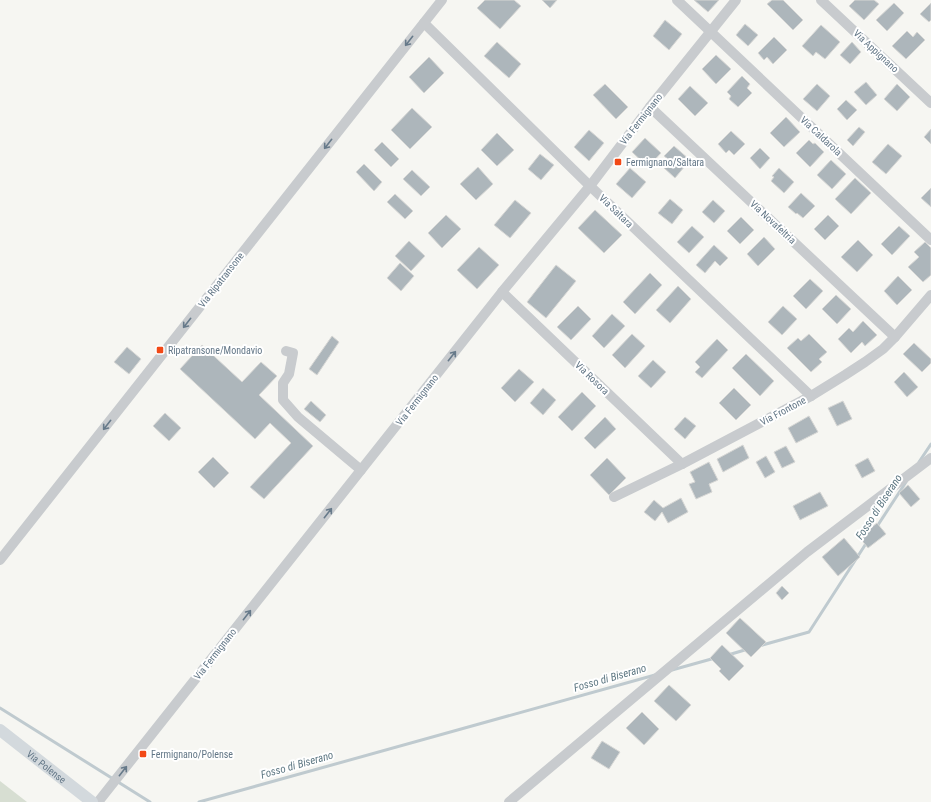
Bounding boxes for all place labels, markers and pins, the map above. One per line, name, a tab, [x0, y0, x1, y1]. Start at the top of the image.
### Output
marker: Fermignano/Saltara	[613, 157, 623, 167]
place label: Fermignano/Saltara	[626, 157, 704, 168]
marker: Ripatransone/Mondavio	[155, 345, 165, 355]
place label: Ripatransone/Mondavio	[168, 345, 262, 356]
marker: Fermignano/Polense	[138, 749, 148, 759]
place label: Fermignano/Polense	[151, 749, 233, 760]

